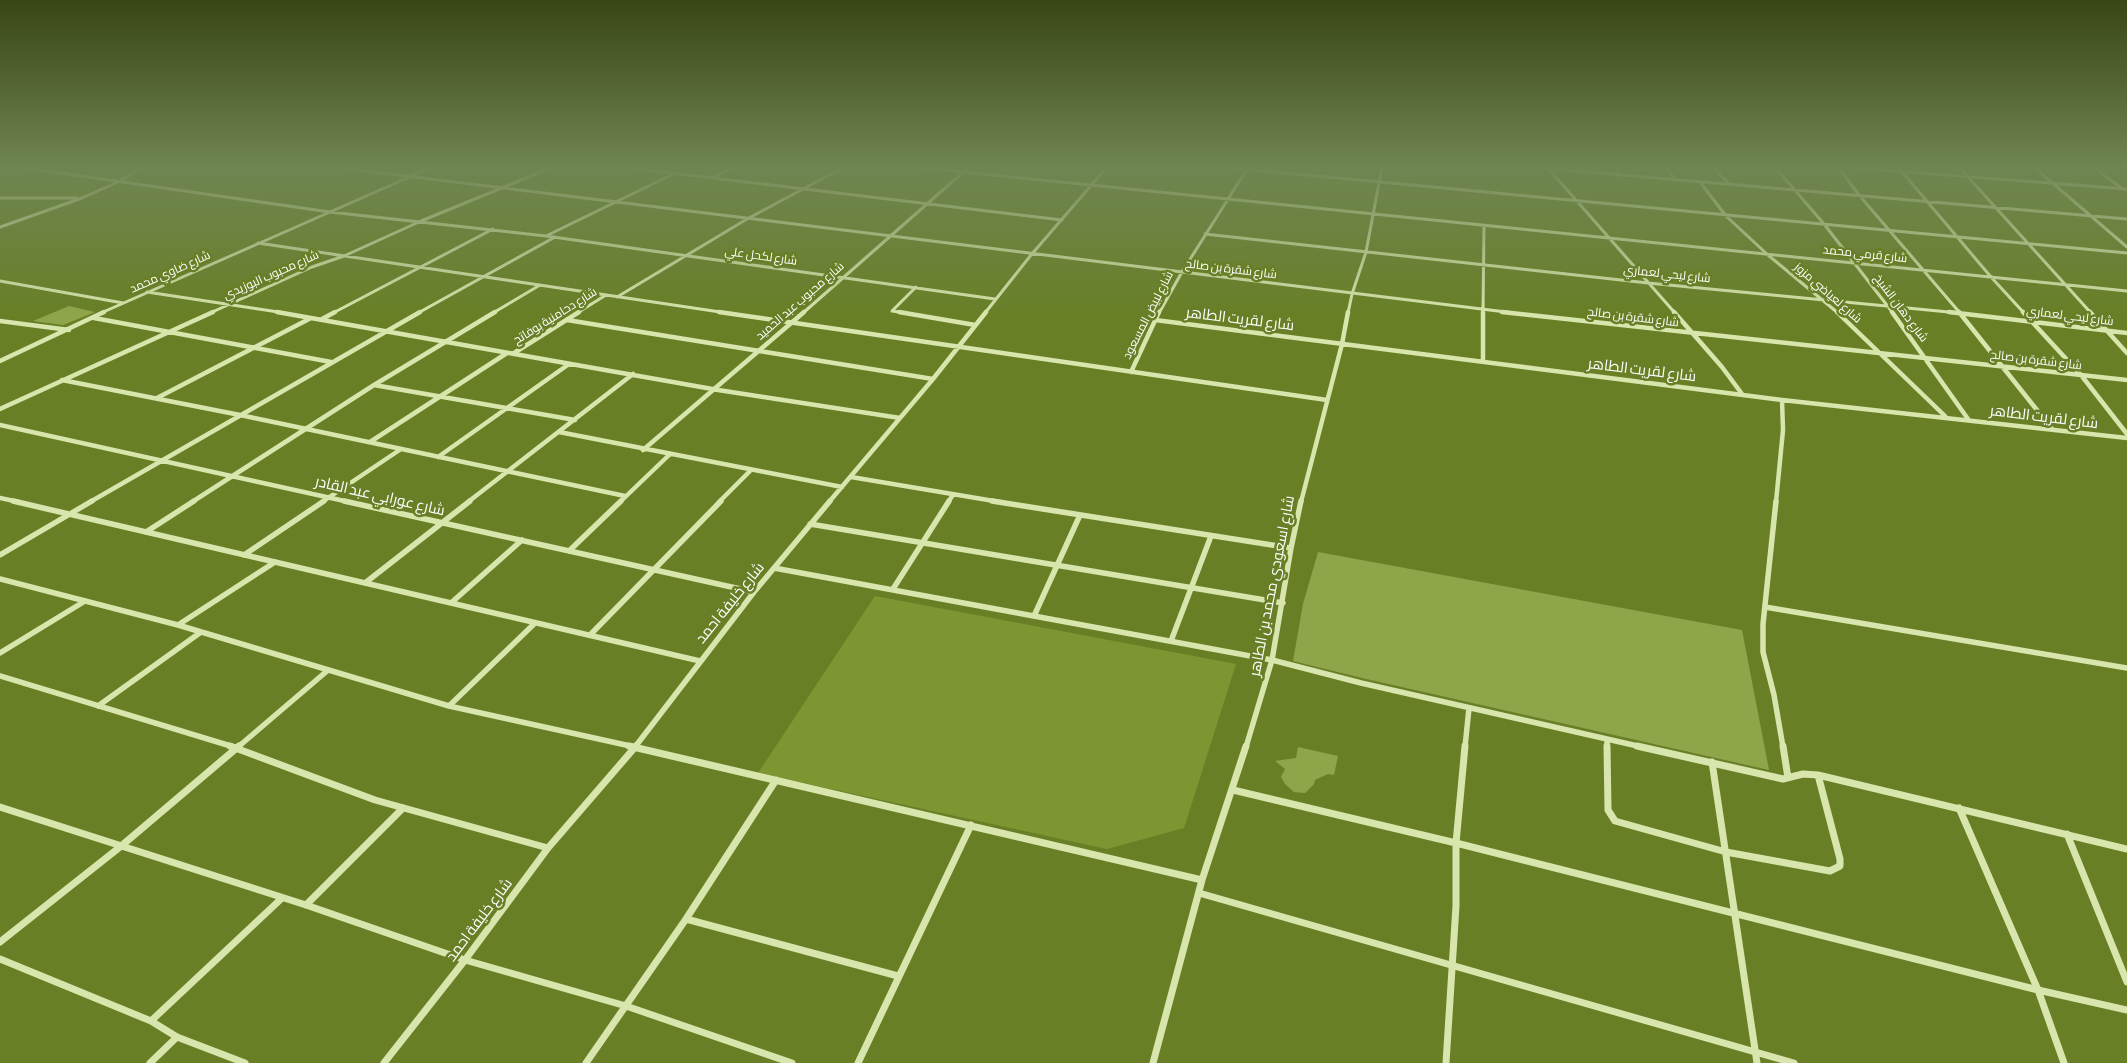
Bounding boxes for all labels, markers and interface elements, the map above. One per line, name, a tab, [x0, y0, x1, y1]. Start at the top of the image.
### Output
street label: شارع قرمي محمد	[1822, 242, 1908, 266]
street label: شارع لكحل علي	[724, 244, 798, 268]
street label: شارع محبوب البوزيدي	[221, 247, 321, 303]
street label: شارع ضاوي محمد	[127, 248, 213, 296]
street label: شارع شقرة بن صالح	[1184, 256, 1278, 282]
street label: شارع محبوب عبد الحميد	[753, 259, 847, 343]
street label: شارع لعياضي مزوز	[1791, 260, 1865, 326]
street label: شارع ليحي لعماري	[1623, 262, 1711, 286]
street label: شارع لبيض المسعود	[1120, 269, 1176, 361]
street label: شارع دهان الشيخ	[1871, 271, 1931, 345]
street label: شارع دحامنية بوفاتح	[511, 284, 599, 348]
street label: شارع لقريت الطاهر	[1185, 303, 1295, 335]
street label: شارع شقرة بن صالح	[1586, 304, 1680, 330]
street label: شارع ليحي لعماري	[2026, 304, 2114, 328]
street label: شارع شقرة بن صالح	[1989, 347, 2083, 373]
street label: شارع لقريت الطاهر	[1587, 354, 1697, 386]
street label: شارع لقريت الطاهر	[1989, 401, 2099, 433]
street label: شارع عورابي عبد القادر	[313, 472, 447, 520]
street label: شارع اسعودي محمد بن الطاهر	[1246, 494, 1298, 678]
street label: شارع خليفة احمد	[692, 559, 768, 647]
street label: شارع خليفة احمد	[442, 875, 516, 965]

